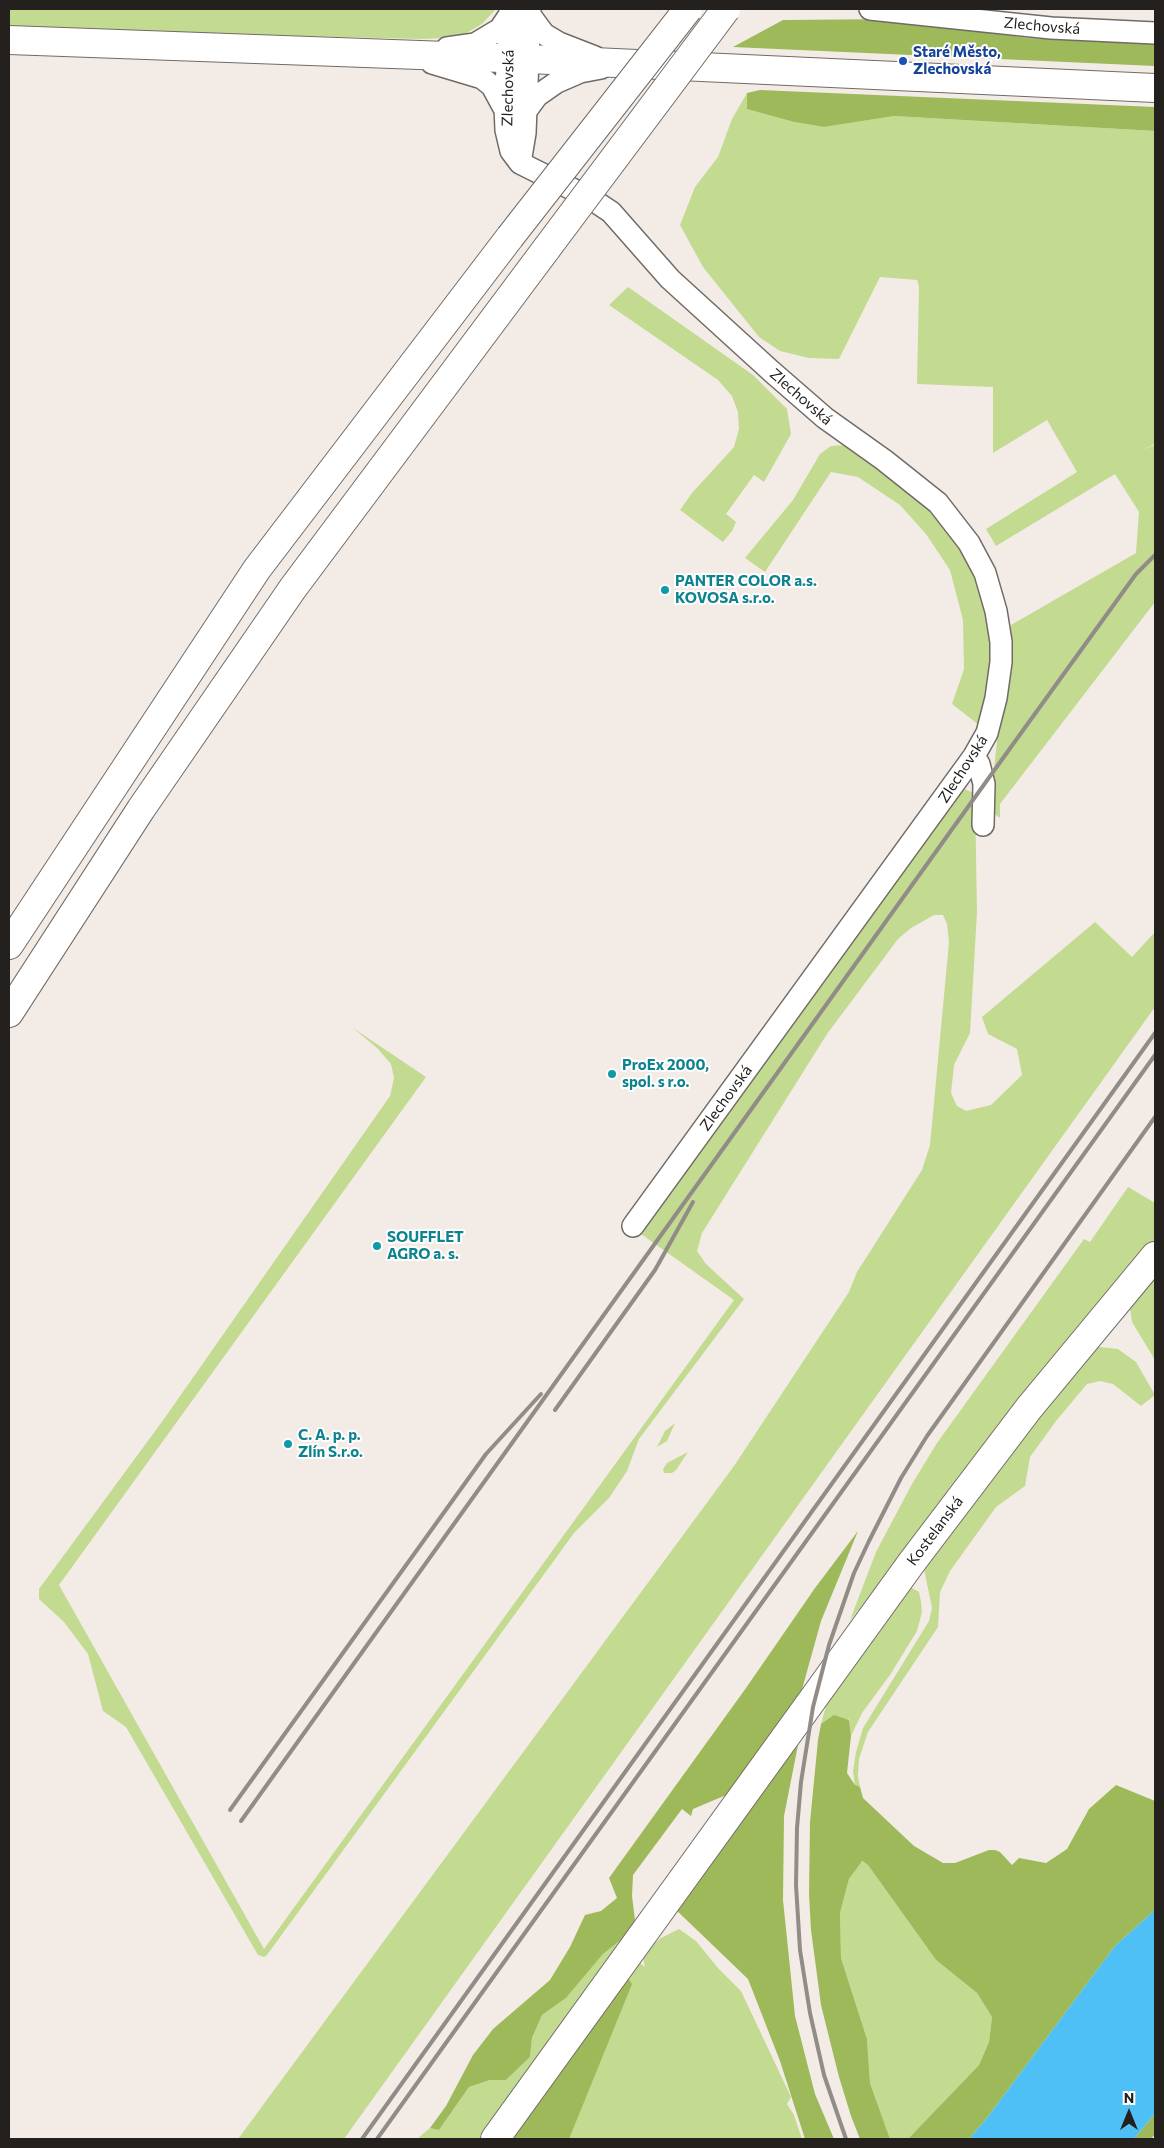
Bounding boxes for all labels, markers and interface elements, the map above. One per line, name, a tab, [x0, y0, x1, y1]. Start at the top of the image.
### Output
street label: Zlechovská	[1003, 14, 1081, 38]
place label: Staré Město, Zlechovská	[913, 43, 1001, 78]
street label: Zlechovská	[498, 49, 518, 127]
marker: Staré Město, Zlechovská	[897, 55, 909, 67]
street label: Zlechovská	[766, 365, 836, 429]
place label: PANTER COLOR a.s. KOVOSA s.r.o.	[675, 572, 817, 607]
marker: PANTER COLOR a.s. KOVOSA s.r.o.	[659, 584, 671, 596]
street label: Zlechovská	[935, 732, 991, 806]
place label: ProEx 2000, spol. s r.o.	[622, 1056, 709, 1091]
street label: Zlechovská	[696, 1062, 756, 1134]
marker: ProEx 2000, spol. s r.o.	[606, 1068, 618, 1080]
place label: SOUFFLET AGRO a. s.	[387, 1228, 464, 1263]
marker: SOUFFLET AGRO a. s.	[371, 1240, 383, 1252]
place label: C. A. p. p. Zlín S.r.o.	[298, 1426, 363, 1461]
marker: C. A. p. p. Zlín S.r.o.	[282, 1438, 294, 1450]
street label: Kostelanská	[903, 1493, 967, 1569]
north arrow	[1104, 2088, 1154, 2138]
text: N	[1124, 2089, 1134, 2106]

